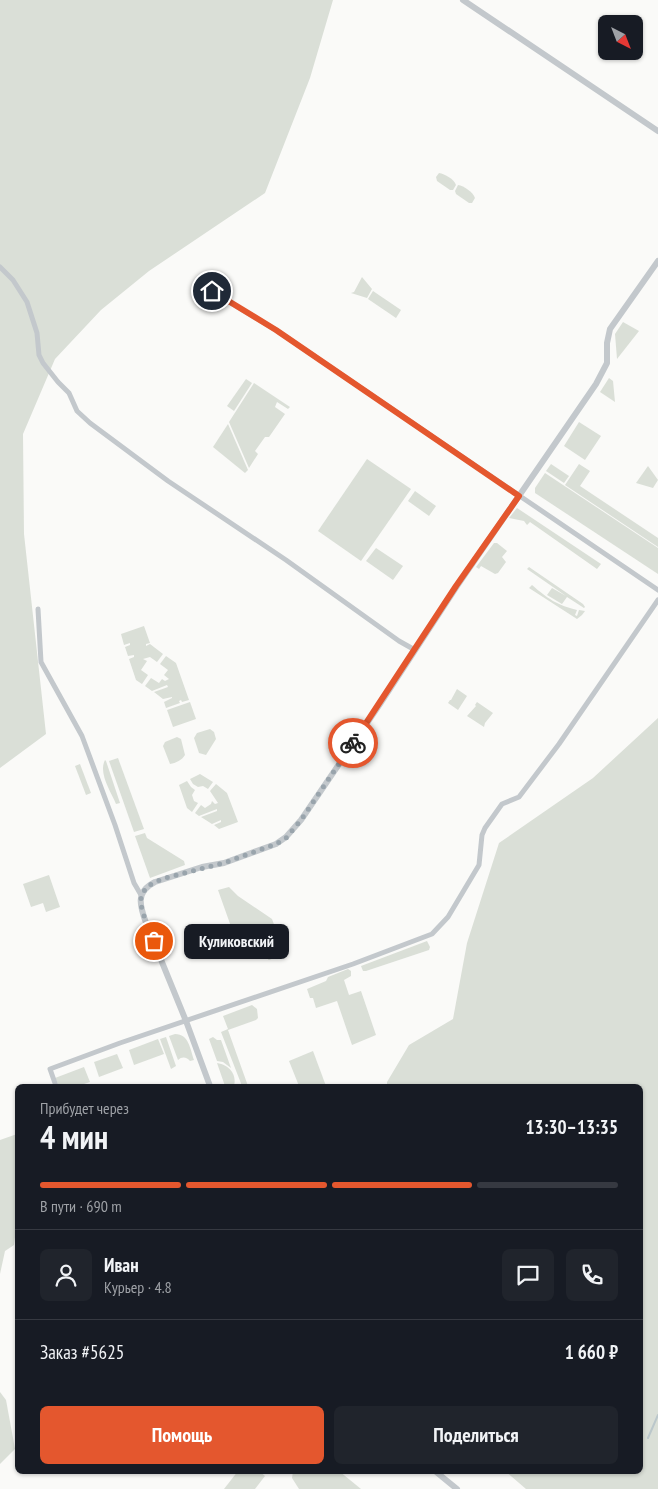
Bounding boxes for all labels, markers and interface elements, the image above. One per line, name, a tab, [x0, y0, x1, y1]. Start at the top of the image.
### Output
north arrow	[598, 15, 642, 60]
map controls	[598, 15, 643, 60]
pin	[191, 270, 233, 312]
icon: home	[198, 277, 226, 305]
courier	[328, 718, 378, 768]
icon: bike	[339, 729, 367, 757]
pin	[133, 920, 175, 962]
callout: Куликовский	[184, 924, 289, 958]
icon: bag	[140, 927, 168, 955]
text: Куликовский	[199, 931, 274, 951]
text: Прибудет через	[40, 1098, 129, 1118]
text: 13:30–13:35	[525, 1115, 618, 1139]
text: 4 мин	[40, 1116, 108, 1158]
text: В пути · 690 m	[40, 1196, 122, 1216]
button: person	[40, 1249, 92, 1301]
button: chat	[502, 1249, 554, 1301]
button: phone	[566, 1249, 618, 1301]
text: Иван	[104, 1253, 139, 1277]
text: Курьер · 4.8	[104, 1277, 172, 1297]
text: Заказ #5625	[40, 1340, 124, 1364]
text: 1 660 ₽	[565, 1340, 618, 1364]
button: Помощь	[40, 1406, 324, 1464]
button: Поделиться	[334, 1406, 618, 1464]

